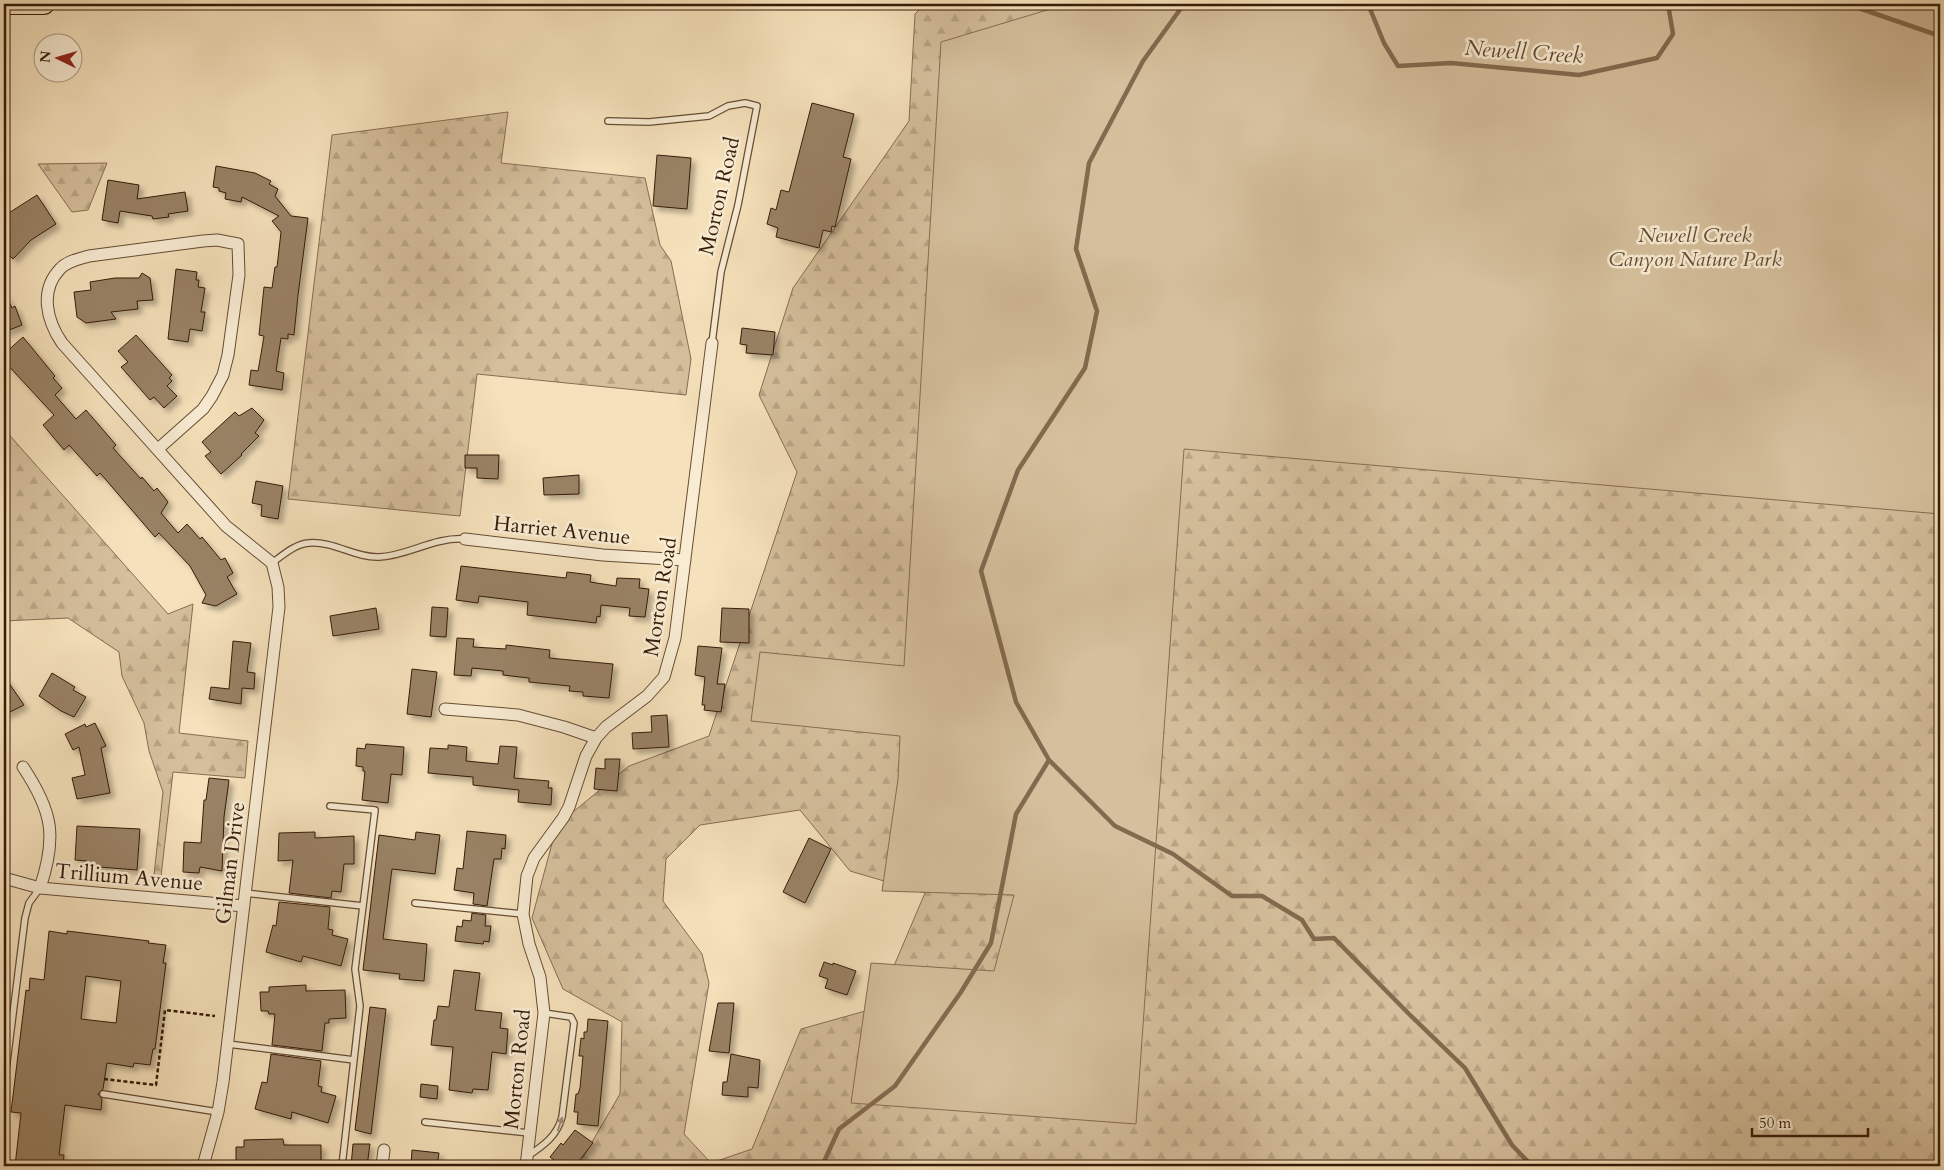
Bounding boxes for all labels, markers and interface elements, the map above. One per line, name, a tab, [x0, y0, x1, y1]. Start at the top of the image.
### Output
north arrow	[32, 32, 82, 82]
water label: Newell Creek	[1464, 33, 1584, 71]
text: N	[36, 50, 56, 64]
street label: Morton Road	[692, 134, 747, 258]
park label: Newell Creek Canyon Nature Park	[1608, 221, 1782, 274]
street label: Harriet Avenue	[492, 509, 632, 552]
street label: Morton Road	[637, 535, 684, 659]
street label: Gilman Drive	[209, 800, 252, 926]
street label: Trillium Avenue	[54, 857, 204, 898]
street label: Morton Road	[497, 1008, 538, 1130]
scale bar	[1752, 1105, 1868, 1137]
text: 50 m	[1759, 1113, 1791, 1133]
one-way arrow	[556, 1116, 564, 1131]

